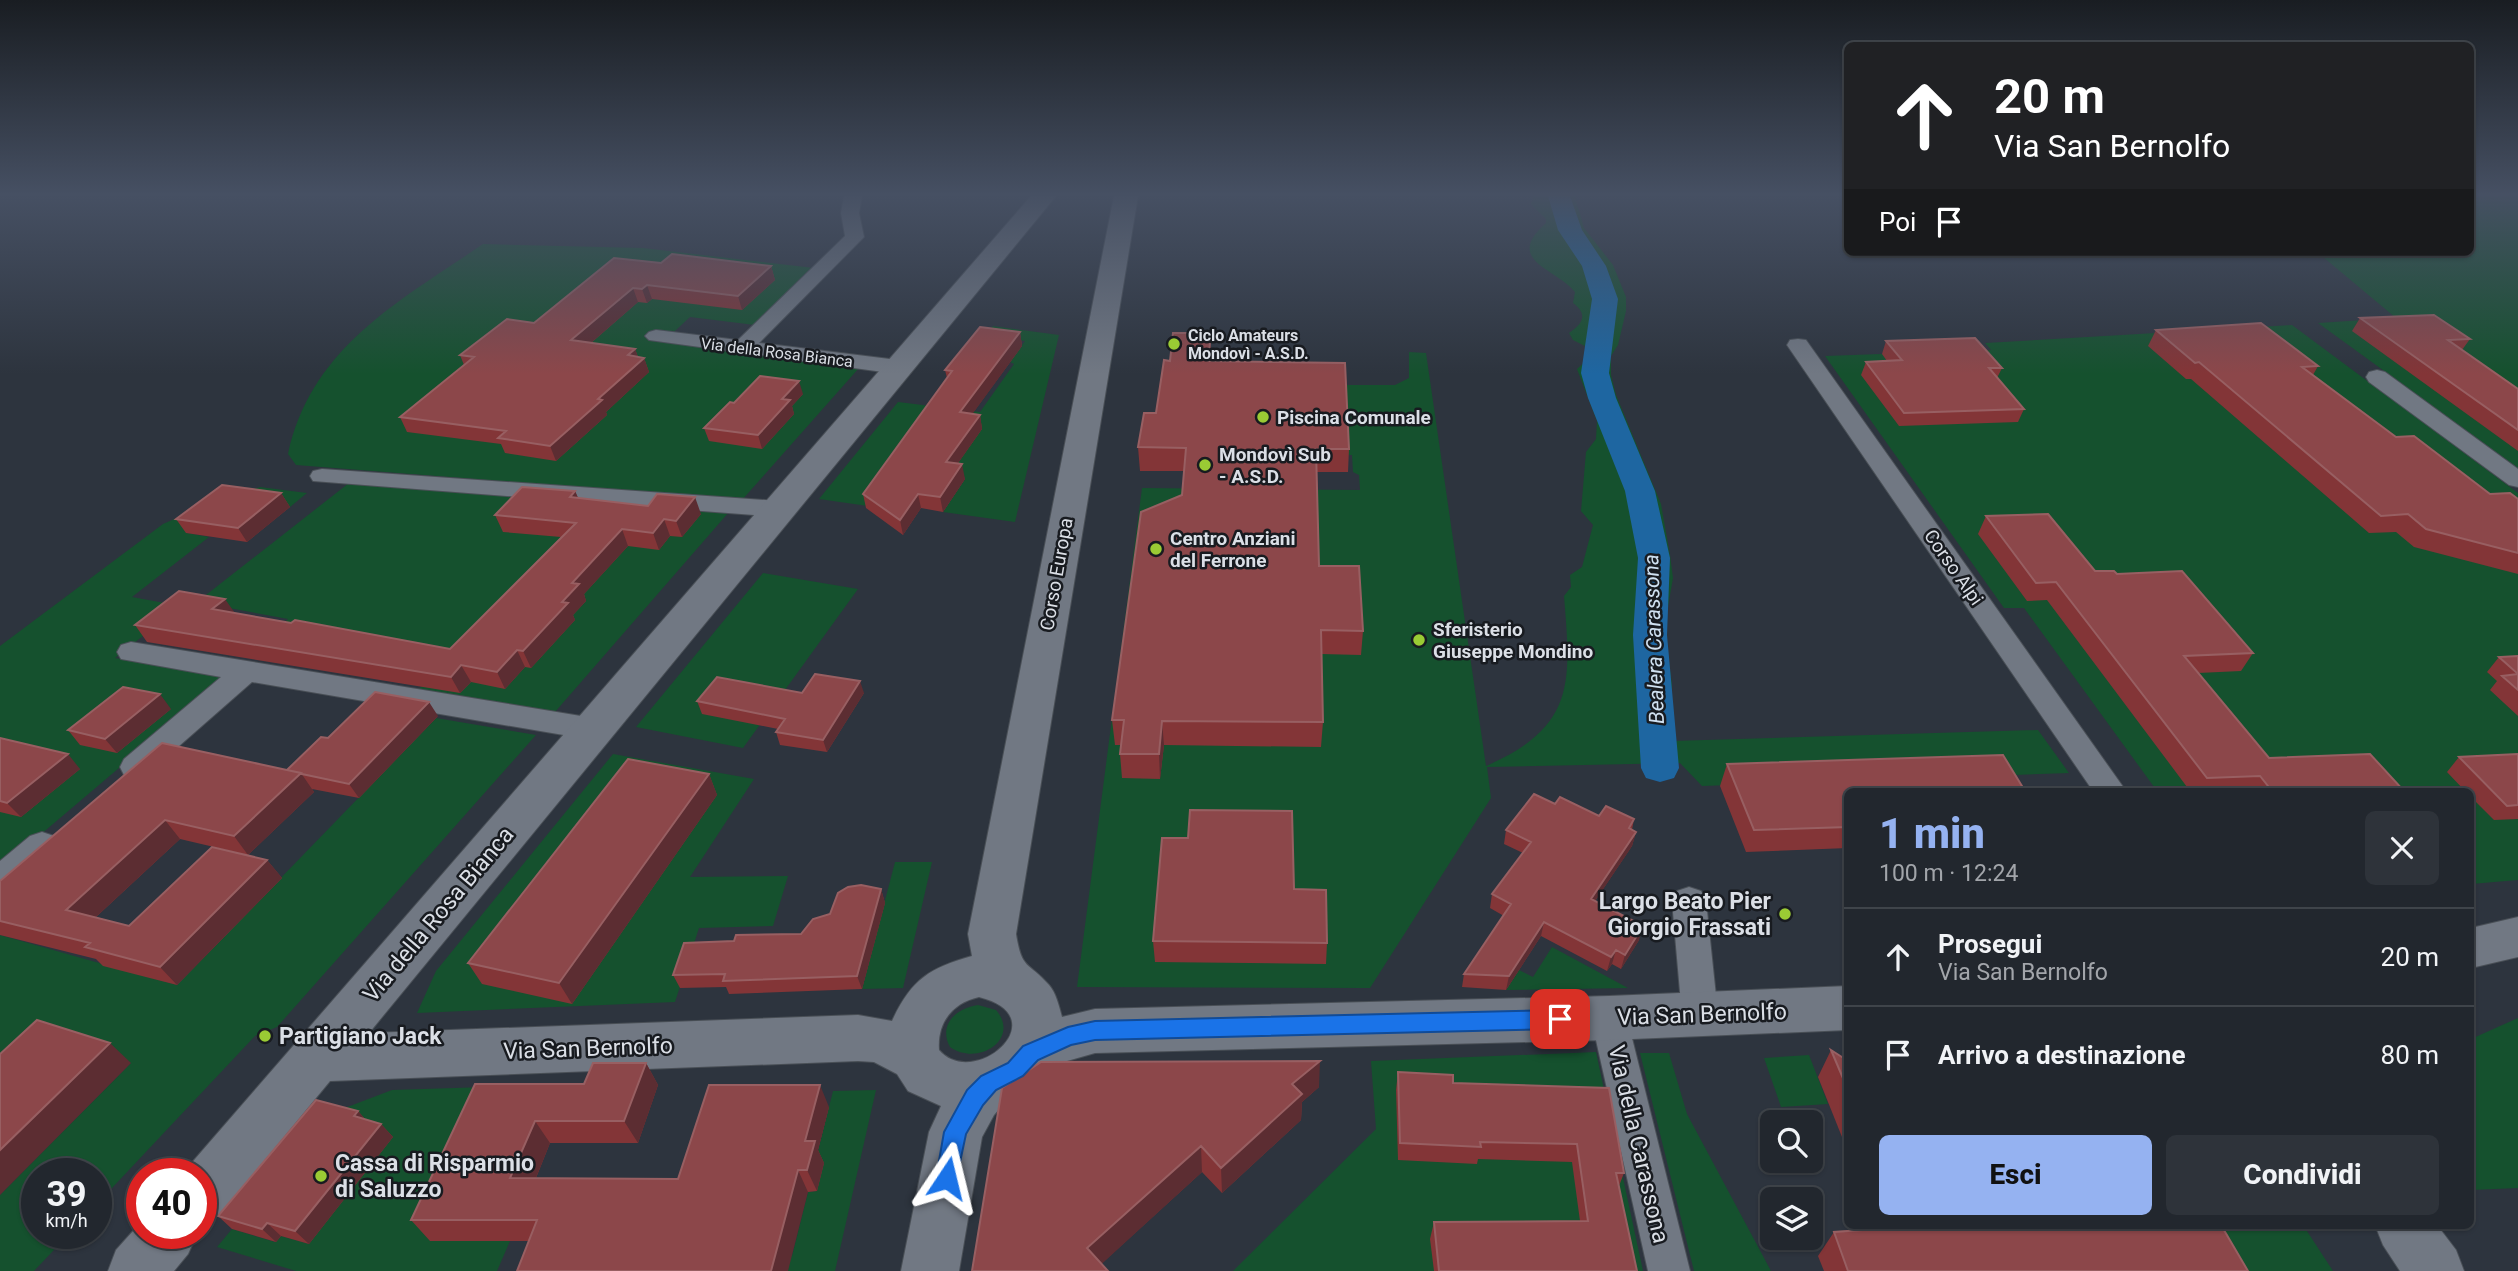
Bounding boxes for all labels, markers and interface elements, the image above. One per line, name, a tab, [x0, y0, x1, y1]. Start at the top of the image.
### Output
text: 20 m	[1994, 68, 2105, 125]
icon: ahead	[1879, 70, 1970, 161]
text: Via San Bernolfo	[1994, 127, 2230, 165]
icon: arrive	[1930, 203, 1968, 241]
text: Poi	[1879, 207, 1916, 237]
place label: Ciclo Amateurs Mondovì - A.S.D.	[1188, 326, 1309, 363]
street label: Via della Rosa Bianca	[700, 334, 854, 371]
marker: Ciclo Amateurs Mondovì - A.S.D.	[1166, 336, 1182, 352]
place label: Piscina Comunale	[1277, 406, 1431, 429]
marker: Piscina Comunale	[1255, 409, 1271, 425]
place label: Mondovì Sub - A.S.D.	[1219, 443, 1331, 488]
marker: Mondovì Sub - A.S.D.	[1197, 457, 1213, 473]
street label: Corso Europa	[1035, 516, 1078, 632]
street label: Corso Alpi	[1919, 525, 1988, 610]
place label: Centro Anziani del Ferrone	[1170, 527, 1296, 572]
marker: Centro Anziani del Ferrone	[1148, 541, 1164, 557]
water label: Bealera Carassona	[1639, 554, 1669, 724]
place label: Sferisterio Giuseppe Mondino	[1433, 618, 1593, 663]
marker: Sferisterio Giuseppe Mondino	[1411, 632, 1427, 648]
text: 1 min	[1879, 809, 1985, 858]
button: close	[2365, 811, 2439, 885]
street label: Via della Rosa Bianca	[357, 821, 519, 1007]
text: 100 m · 12:24	[1879, 860, 2018, 887]
place label: Largo Beato Pier Giorgio Frassati	[1599, 888, 1772, 941]
marker: Largo Beato Pier Giorgio Frassati	[1777, 906, 1793, 922]
text: Prosegui	[1938, 929, 2042, 959]
icon: ahead	[1879, 938, 1917, 976]
text: 20 m	[2381, 942, 2439, 972]
text: Via San Bernolfo	[1938, 959, 2108, 986]
pin	[1530, 989, 1590, 1049]
street label: Via San Bernolfo	[1617, 998, 1787, 1031]
icon: arrive	[1541, 1000, 1579, 1038]
place label: Partigiano Jack	[279, 1023, 442, 1050]
marker: Partigiano Jack	[257, 1028, 273, 1044]
street label: Via San Bernolfo	[503, 1032, 673, 1065]
icon: arrive	[1879, 1036, 1917, 1074]
text: Arrivo a destinazione	[1938, 1040, 2185, 1070]
text: 80 m	[2381, 1040, 2439, 1070]
street label: Via della Carassona	[1603, 1042, 1674, 1246]
map controls	[1760, 1110, 1823, 1250]
button: search	[1760, 1110, 1823, 1173]
button: Esci	[1879, 1135, 2152, 1215]
button: Condividi	[2166, 1135, 2439, 1215]
position arrow	[910, 1141, 984, 1215]
place label: Cassa di Risparmio di Saluzzo	[335, 1150, 534, 1203]
speed limit sign: 40	[126, 1158, 217, 1249]
marker: Cassa di Risparmio di Saluzzo	[313, 1168, 329, 1184]
text: 39	[46, 1174, 87, 1215]
button: layers	[1760, 1187, 1823, 1250]
text: km/h	[45, 1210, 88, 1231]

